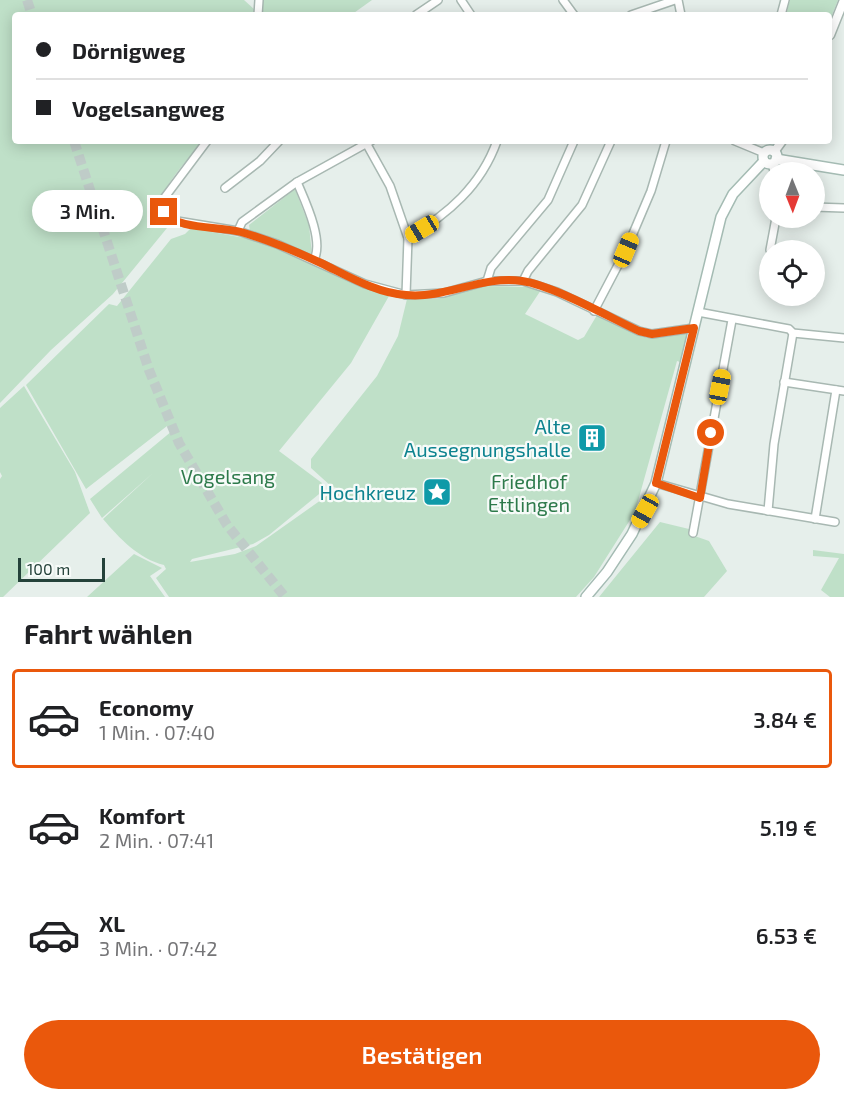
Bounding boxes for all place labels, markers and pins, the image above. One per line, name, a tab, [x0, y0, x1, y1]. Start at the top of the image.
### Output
place label: Alte Aussegnungshalle	[404, 414, 571, 461]
building icon: Alte Aussegnungshalle	[576, 422, 608, 454]
place icon: Hochkreuz	[421, 476, 453, 508]
place label: Hochkreuz	[320, 480, 416, 504]

